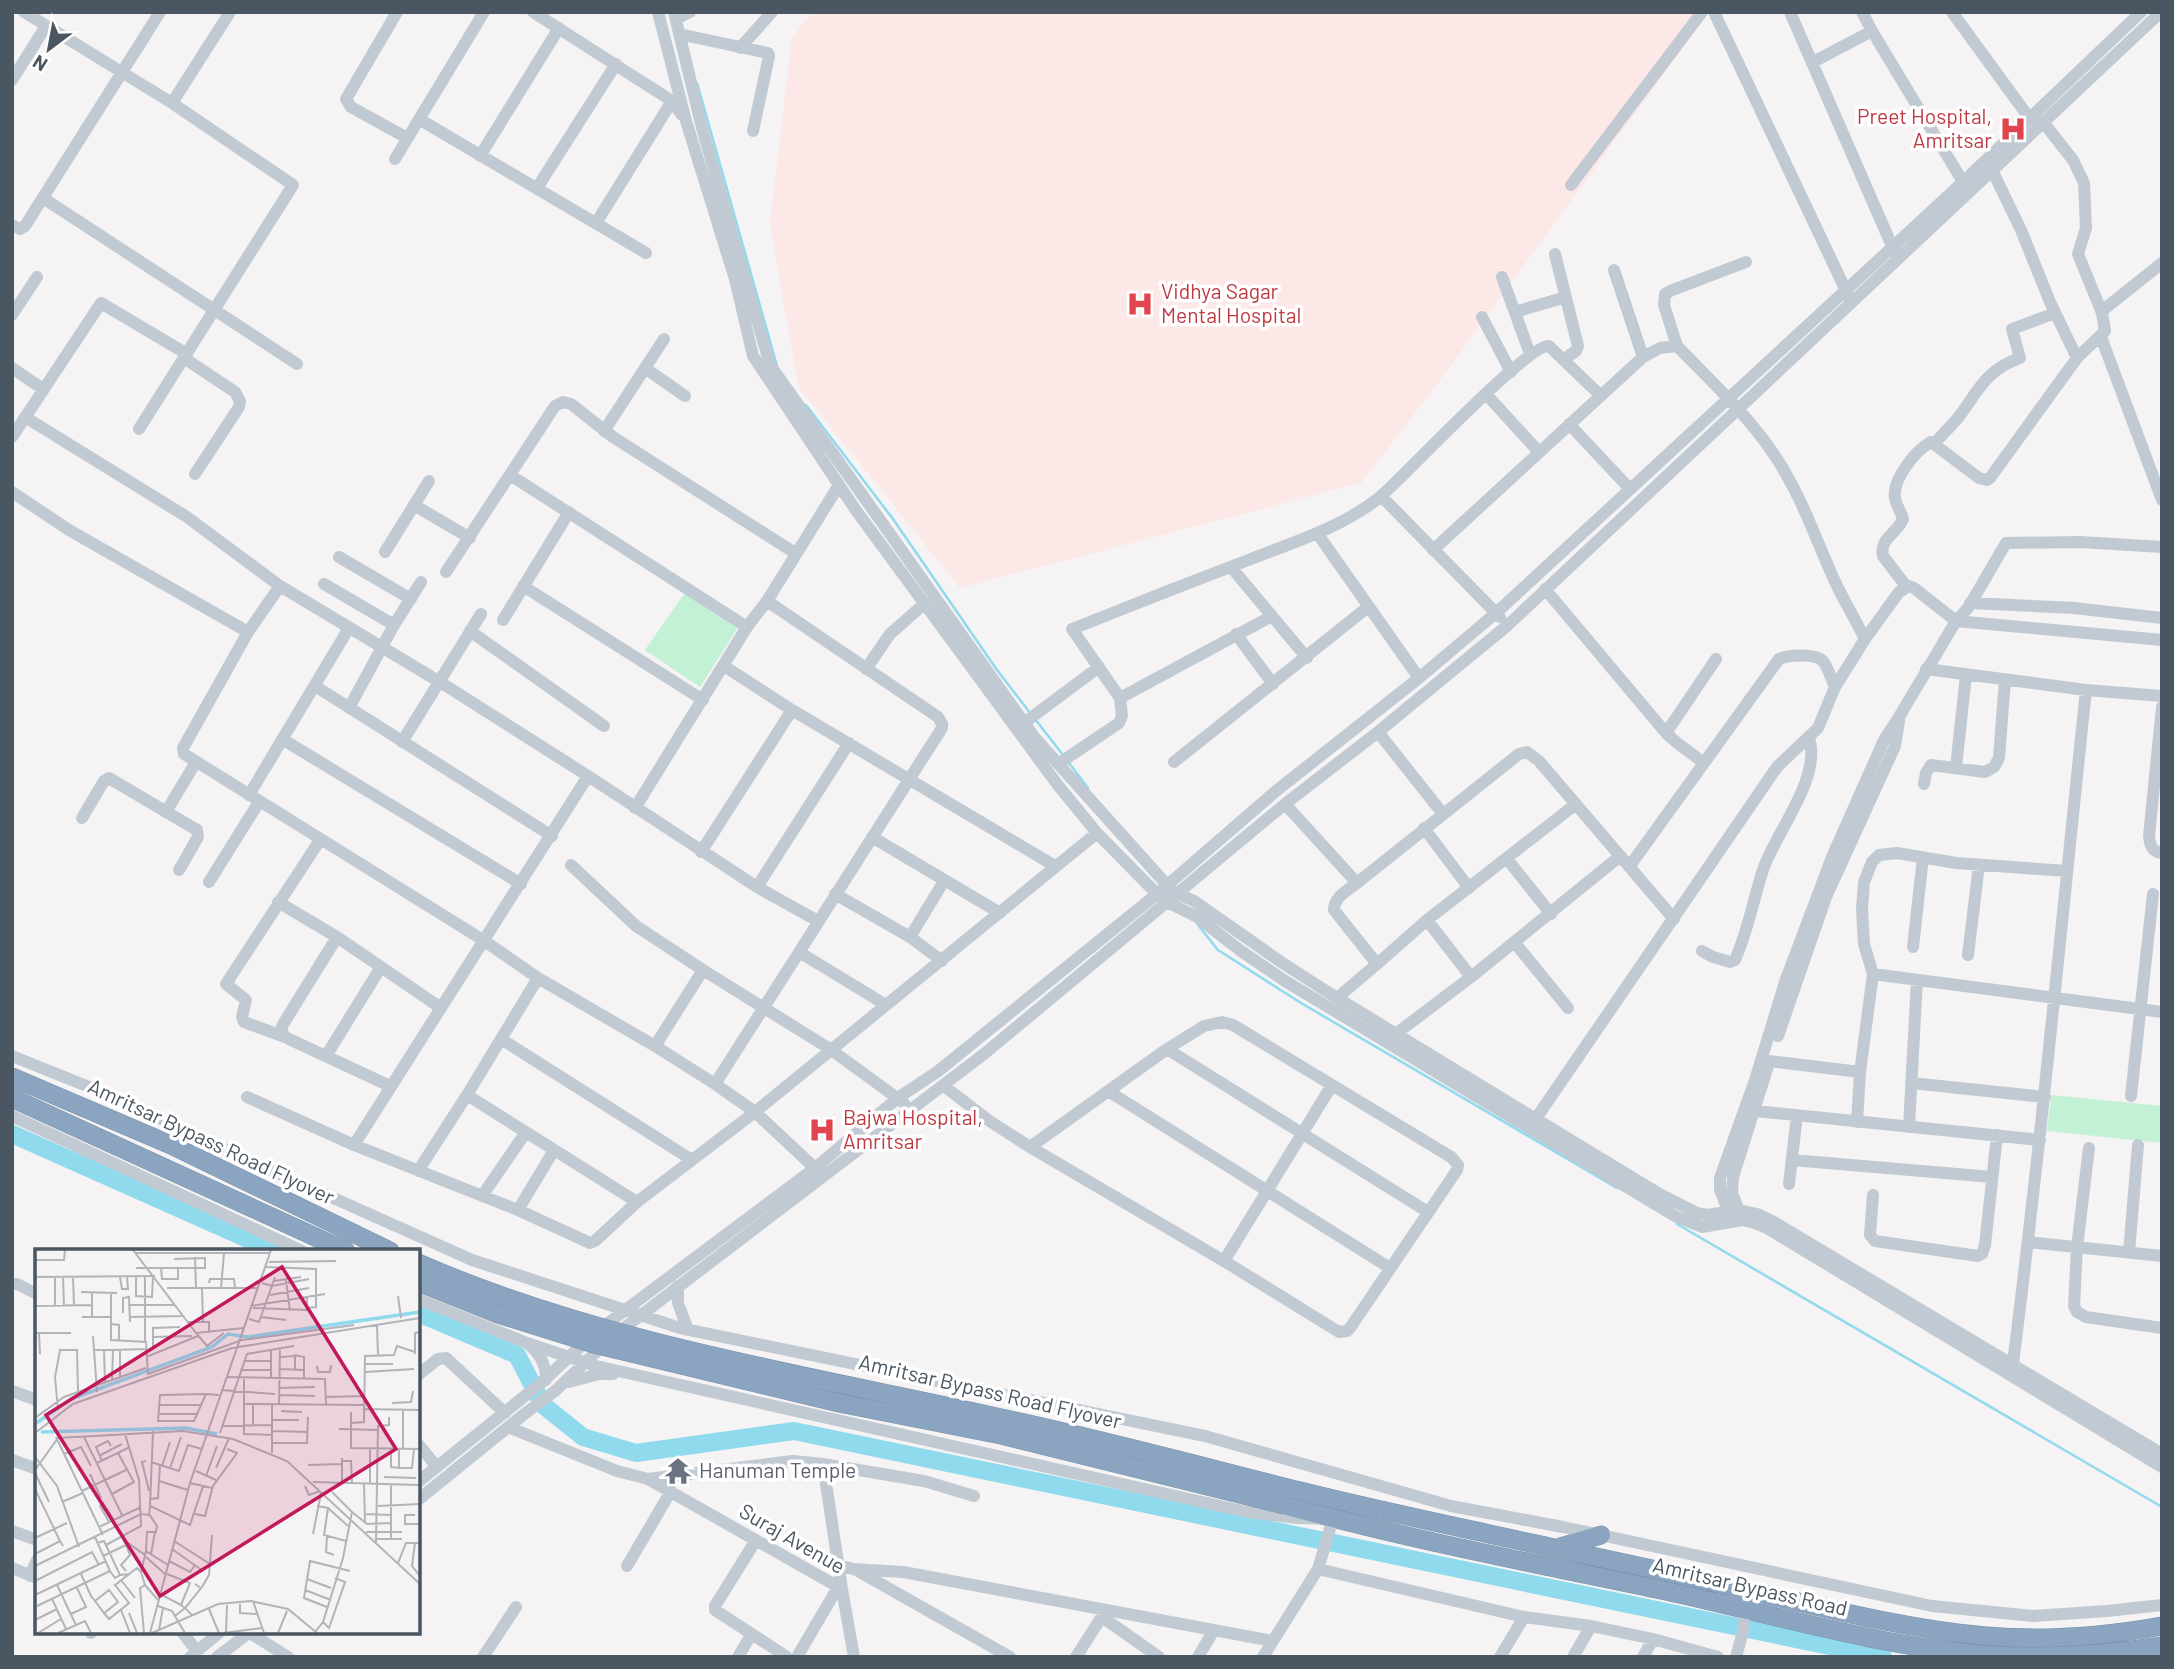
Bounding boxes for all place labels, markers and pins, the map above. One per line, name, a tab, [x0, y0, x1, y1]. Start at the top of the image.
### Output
place label: Preet Hospital, Amritsar	[1857, 103, 1992, 152]
hospital icon: Preet Hospital, Amritsar	[1998, 114, 2028, 144]
place label: Vidhya Sagar Mental Hospital	[1161, 278, 1301, 327]
hospital icon: Vidhya Sagar Mental Hospital	[1125, 289, 1155, 319]
place label: Bajwa Hospital, Amritsar	[843, 1104, 983, 1153]
hospital icon: Bajwa Hospital, Amritsar	[807, 1115, 837, 1145]
temple icon: Hanuman Temple	[663, 1456, 693, 1486]
place label: Hanuman Temple	[699, 1457, 856, 1482]

